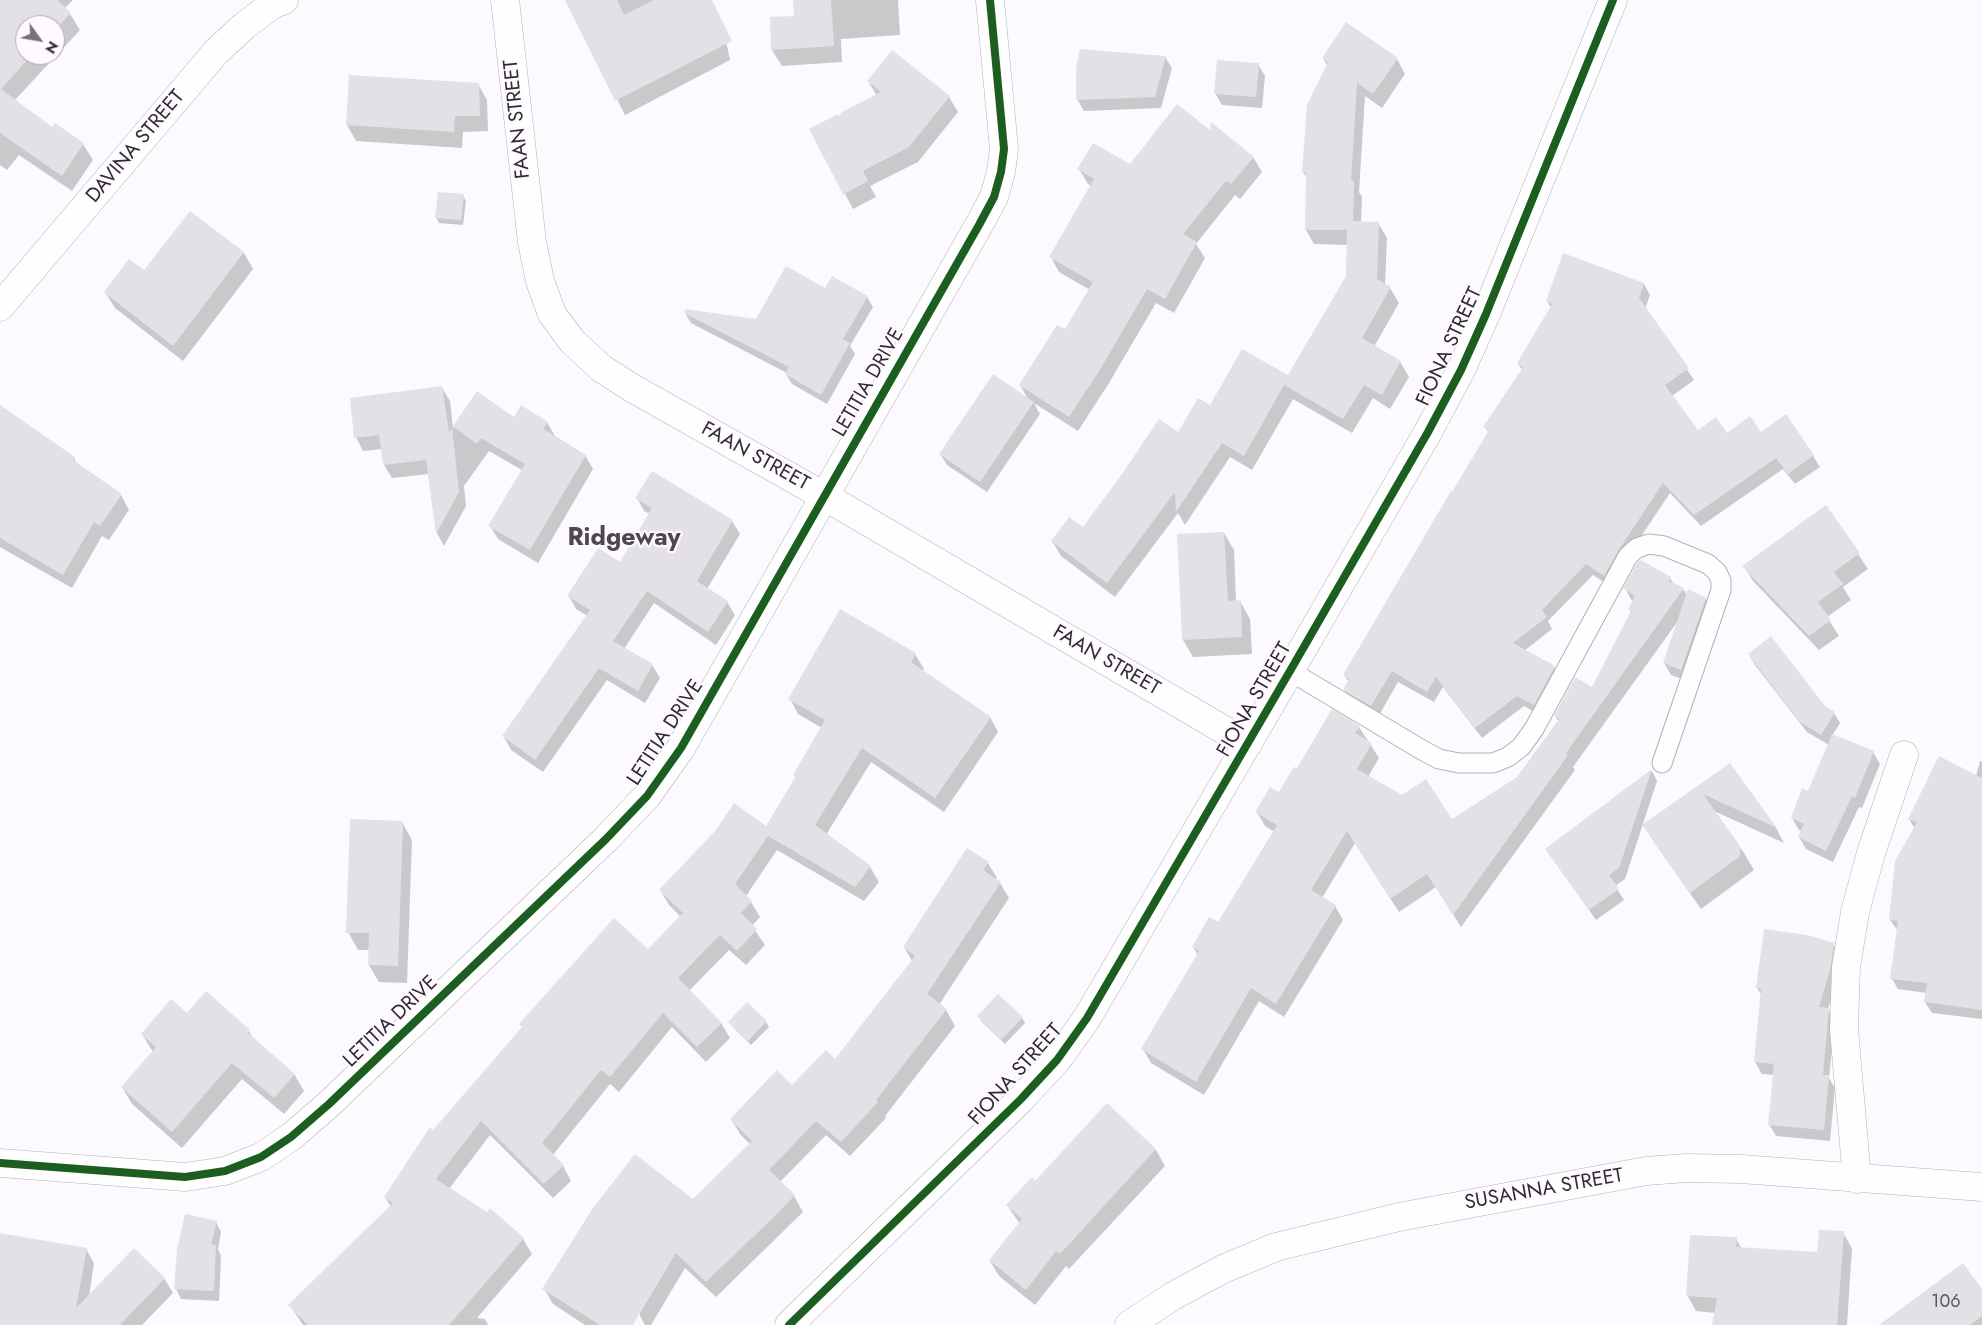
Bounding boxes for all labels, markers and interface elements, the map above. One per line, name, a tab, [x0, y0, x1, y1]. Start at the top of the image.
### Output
north arrow	[15, 15, 65, 65]
text: N	[40, 37, 63, 57]
street label: FAAN STREET	[500, 58, 536, 180]
street label: DAVINA STREET	[82, 86, 190, 208]
street label: FIONA STREET	[1412, 284, 1488, 410]
street label: LETITIA DRIVE	[828, 324, 910, 442]
street label: FAAN STREET	[697, 417, 813, 497]
district label: Ridgeway	[567, 524, 681, 554]
street label: FAAN STREET	[1048, 621, 1164, 701]
street label: FIONA STREET	[1213, 639, 1297, 761]
street label: LETITIA DRIVE	[623, 676, 709, 790]
street label: LETITIA DRIVE	[339, 971, 443, 1073]
street label: FIONA STREET	[964, 1019, 1068, 1131]
street label: SUSANNA STREET	[1463, 1164, 1625, 1216]
house number: 106	[1931, 1292, 1961, 1314]

